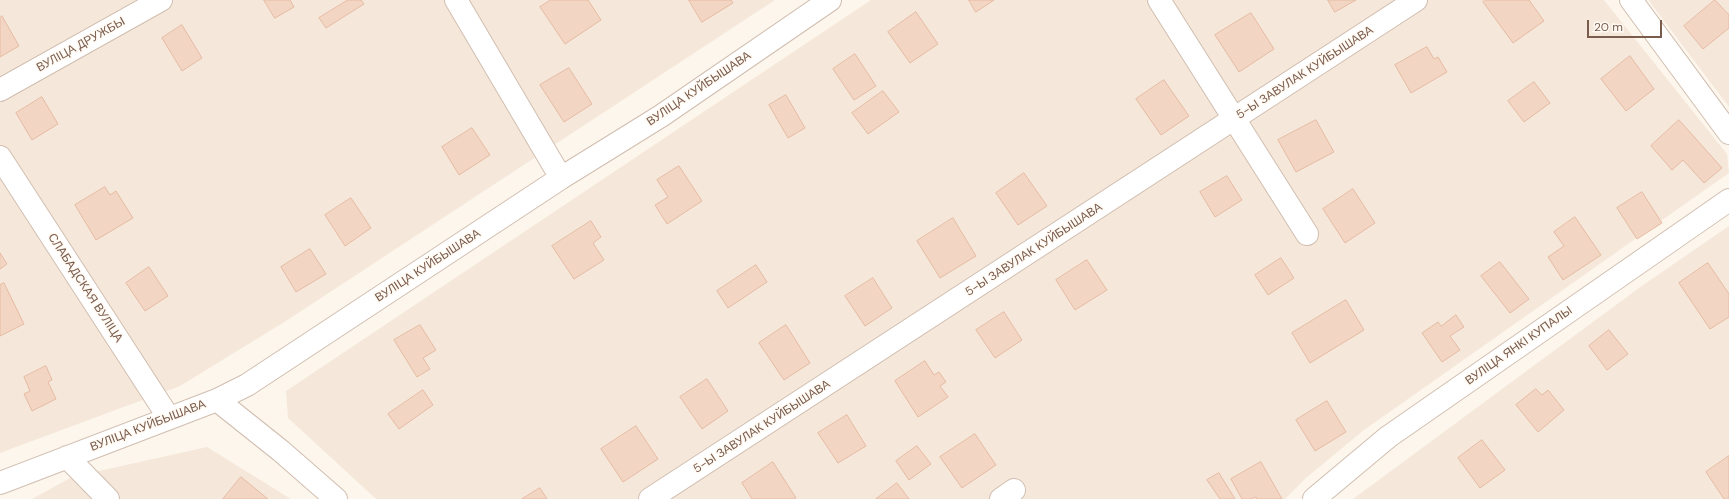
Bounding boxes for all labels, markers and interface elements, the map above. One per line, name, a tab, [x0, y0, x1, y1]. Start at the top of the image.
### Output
scale bar	[1589, 12, 1664, 38]
street label: ВУЛІЦА ДРУЖБЫ	[34, 15, 128, 75]
text: 20 m	[1594, 19, 1623, 35]
street label: 5-Ы ЗАВУЛАК КУЙБЫШАВА	[1234, 23, 1376, 123]
street label: ВУЛІЦА КУЙБЫШАВА	[644, 49, 754, 129]
street label: 5-Ы ЗАВУЛАК КУЙБЫШАВА	[963, 200, 1105, 300]
street label: ВУЛІЦА КУЙБЫШАВА	[373, 227, 483, 305]
street label: СЛАБАДСКАЯ ВУЛІЦА	[44, 231, 126, 345]
street label: ВУЛІЦА ЯНКІ КУПАЛЫ	[1463, 304, 1575, 388]
street label: 5-Ы ЗАВУЛАК КУЙБЫШАВА	[691, 377, 833, 477]
street label: ВУЛІЦА КУЙБЫШАВА	[88, 397, 208, 455]

